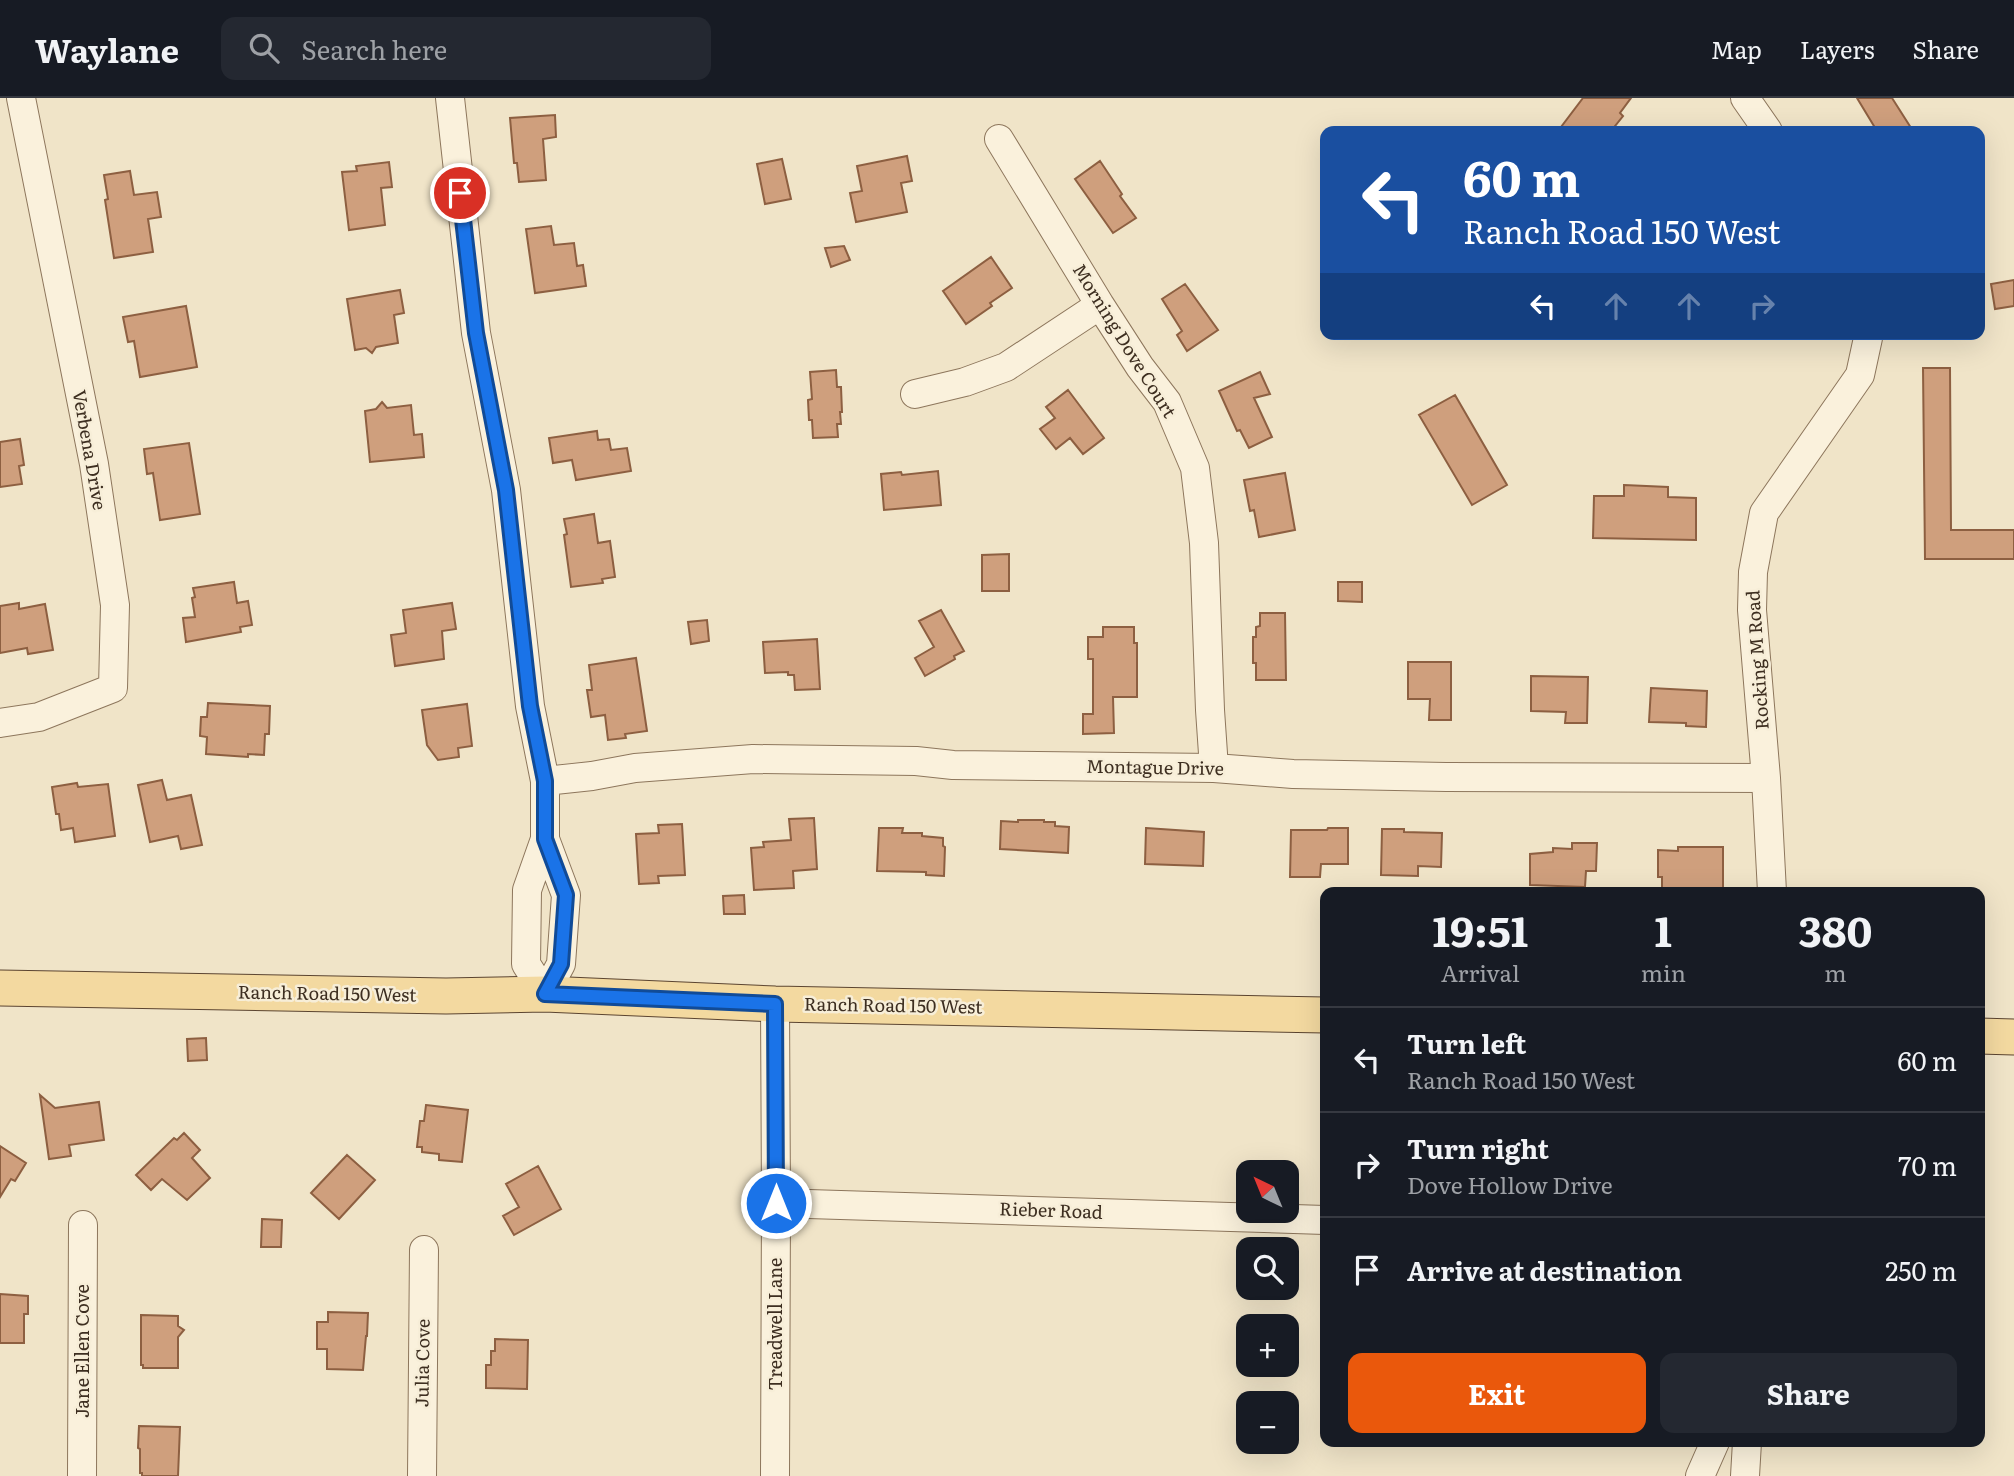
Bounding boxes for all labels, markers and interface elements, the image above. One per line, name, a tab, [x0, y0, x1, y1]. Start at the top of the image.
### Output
search box	[221, 17, 711, 80]
text: Waylane	[35, 24, 179, 73]
icon: search	[245, 29, 283, 67]
text: Search here	[301, 29, 447, 68]
text: Map	[1711, 31, 1762, 66]
text: Layers	[1800, 31, 1874, 66]
text: Share	[1912, 31, 1979, 66]
text: 60 m	[1463, 139, 1580, 212]
icon: left	[1348, 154, 1439, 245]
pin	[430, 163, 490, 223]
icon: arrive	[441, 174, 479, 212]
text: Ranch Road 150 West	[1463, 206, 1780, 254]
street label: Morning Dove Court	[1067, 258, 1184, 423]
icon: left	[1524, 287, 1562, 325]
icon: ahead	[1597, 287, 1635, 325]
icon: ahead	[1670, 287, 1708, 325]
icon: right	[1743, 287, 1781, 325]
street label: Verbena Drive	[67, 388, 114, 512]
street label: Rocking M Road	[1738, 589, 1775, 731]
street label: Montague Drive	[1086, 752, 1224, 781]
text: 19:51	[1433, 898, 1528, 960]
text: 1	[1655, 898, 1672, 960]
text: 380	[1798, 898, 1872, 960]
text: Arrival	[1441, 955, 1520, 989]
text: min	[1641, 955, 1686, 989]
text: m	[1824, 955, 1847, 989]
street label: Ranch Road 150 West	[238, 977, 417, 1008]
street label: Ranch Road 150 West	[804, 989, 983, 1020]
text: Turn left	[1407, 1023, 1526, 1062]
text: 60 m	[1898, 1040, 1957, 1079]
icon: left	[1348, 1041, 1386, 1079]
text: Ranch Road 150 West	[1407, 1062, 1635, 1096]
text: Turn right	[1407, 1128, 1549, 1167]
text: 70 m	[1898, 1145, 1957, 1184]
icon: right	[1348, 1146, 1386, 1184]
north arrow	[1236, 1160, 1298, 1223]
map controls	[1236, 1160, 1299, 1454]
position arrow	[739, 1166, 813, 1240]
text: Dove Hollow Drive	[1407, 1167, 1613, 1201]
street label: Rieber Road	[999, 1194, 1103, 1225]
button: search	[1236, 1237, 1299, 1300]
text: Arrive at destination	[1407, 1250, 1682, 1289]
text: 250 m	[1885, 1250, 1957, 1289]
icon: arrive	[1348, 1251, 1386, 1289]
street label: Treadwell Lane	[761, 1258, 788, 1390]
street label: Jane Ellen Cove	[68, 1284, 95, 1418]
button: +	[1236, 1314, 1299, 1377]
street label: Julia Cove	[407, 1318, 436, 1408]
button: Exit	[1348, 1353, 1646, 1433]
button: Share	[1660, 1353, 1957, 1433]
button: −	[1236, 1391, 1299, 1454]

